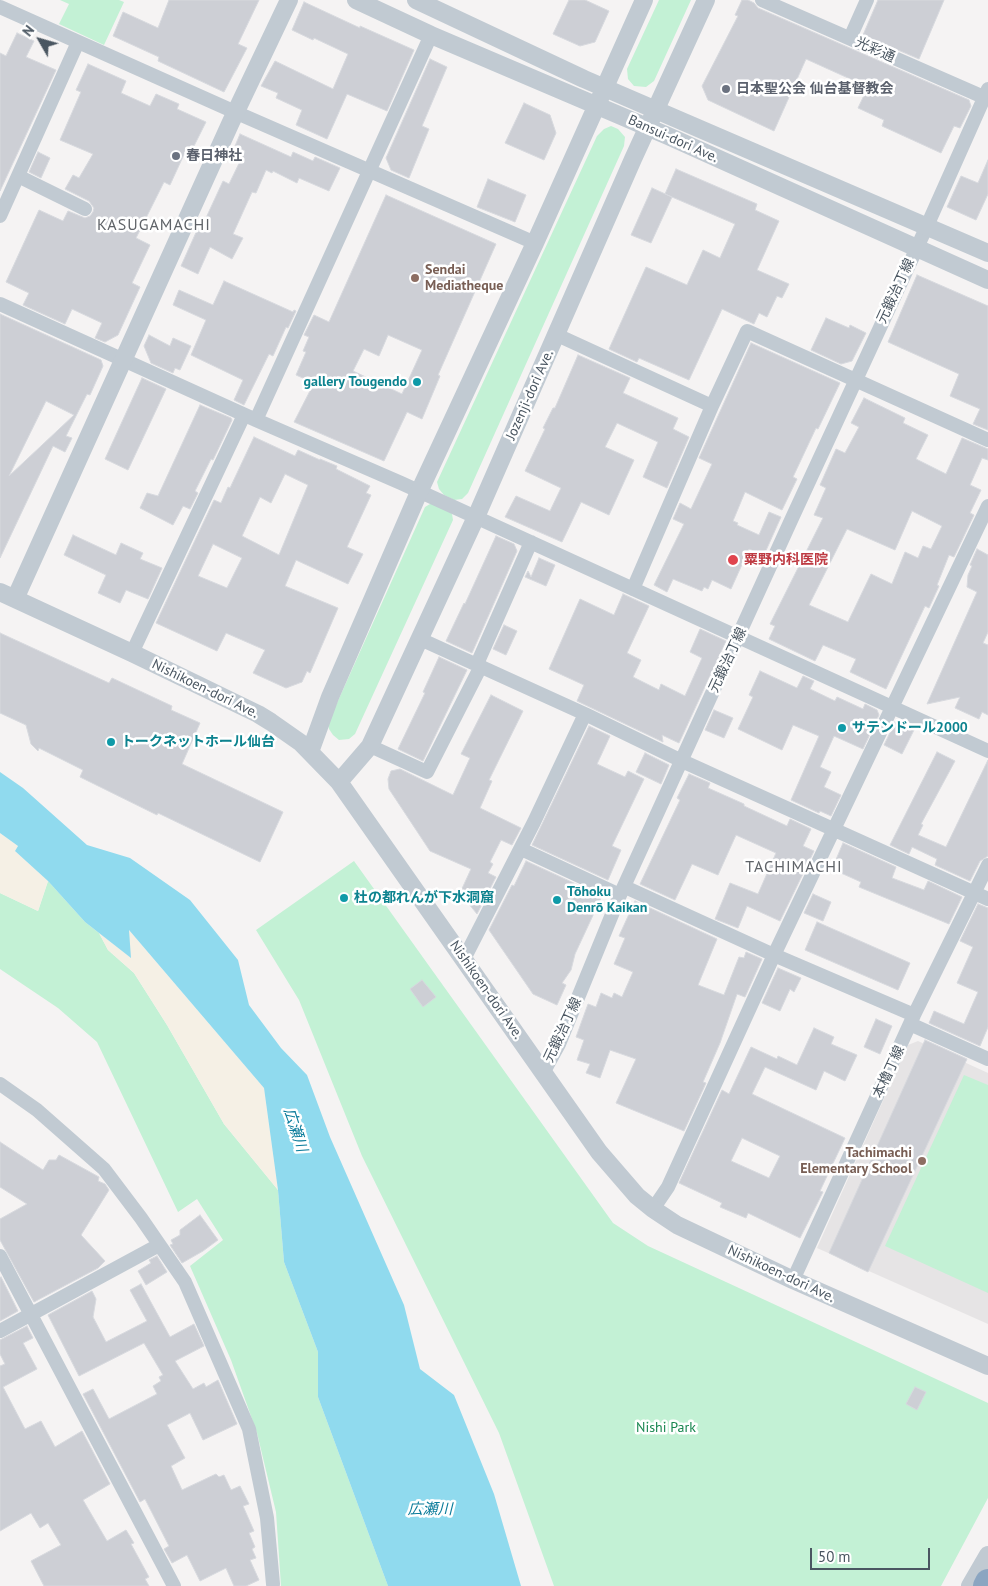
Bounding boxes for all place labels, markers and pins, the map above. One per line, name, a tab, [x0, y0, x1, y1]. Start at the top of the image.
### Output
place label: 日本聖公会 仙台基督教会	[736, 81, 894, 97]
marker: 日本聖公会 仙台基督教会	[720, 83, 732, 95]
place label: 春日神社	[186, 148, 242, 164]
marker: 春日神社	[170, 150, 182, 162]
place label: Sendai Mediatheque	[425, 262, 503, 294]
marker: Sendai Mediatheque	[409, 272, 421, 284]
place label: gallery Tougendo	[304, 374, 407, 390]
marker: gallery Tougendo	[411, 376, 423, 388]
place label: 粟野内科医院	[744, 552, 828, 568]
marker: 粟野内科医院	[726, 553, 740, 567]
place label: サテンドール2000	[852, 720, 968, 736]
marker: サテンドール2000	[836, 722, 848, 734]
place label: トークネットホール仙台	[121, 734, 275, 750]
marker: トークネットホール仙台	[105, 736, 117, 748]
place label: Tōhoku Denrō Kaikan	[567, 884, 647, 916]
place label: 杜の都れんが下水洞窟	[354, 890, 494, 906]
marker: 杜の都れんが下水洞窟	[338, 892, 350, 904]
marker: Tōhoku Denrō Kaikan	[551, 894, 563, 906]
place label: Tachimachi Elementary School	[800, 1145, 912, 1178]
marker: Tachimachi Elementary School	[916, 1155, 928, 1167]

